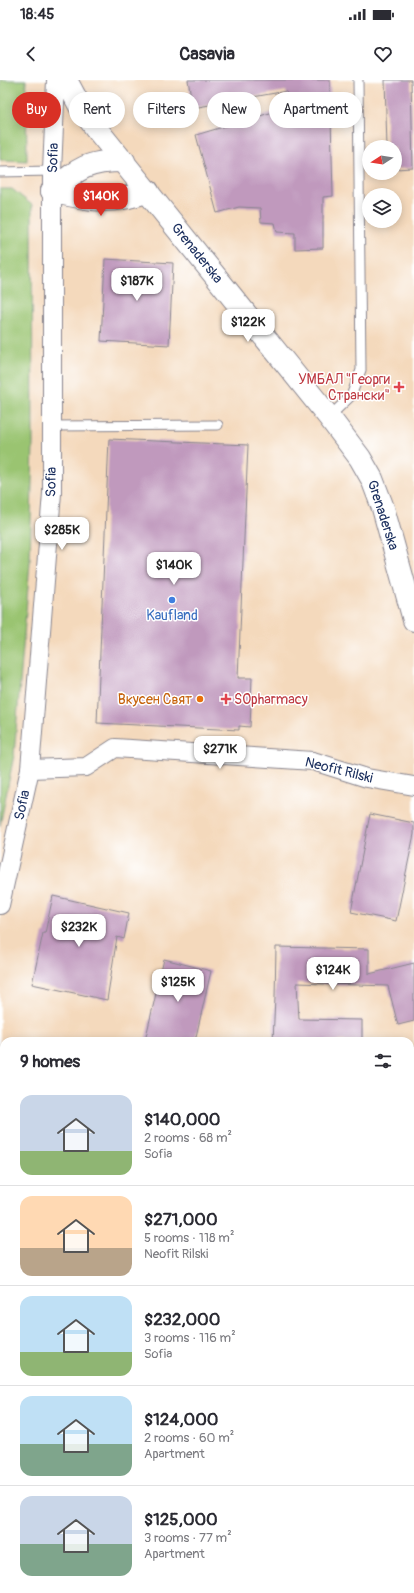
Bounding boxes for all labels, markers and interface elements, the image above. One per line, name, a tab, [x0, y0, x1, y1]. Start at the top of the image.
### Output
text: 18:45	[20, 5, 54, 24]
icon: back	[20, 43, 42, 65]
text: Casavia	[179, 43, 235, 66]
icon: heart	[372, 43, 394, 65]
chip: Buy	[12, 92, 61, 128]
chip: Rent	[69, 92, 125, 128]
chip: Filters	[133, 92, 199, 128]
chip: New	[207, 92, 261, 128]
chip: Apartment	[269, 92, 362, 128]
north arrow	[362, 140, 402, 180]
map controls	[362, 140, 402, 228]
street label: Sofia	[44, 143, 62, 173]
pin: $140K	[73, 183, 129, 217]
text: $140K	[83, 188, 119, 204]
button: layers	[362, 188, 402, 228]
street label: Grenaderska	[168, 219, 226, 287]
pin: $187K	[109, 268, 165, 302]
text: $187K	[120, 273, 154, 289]
pin: $122K	[220, 309, 276, 343]
text: $122K	[231, 314, 265, 330]
place label: УМБАЛ "Георги Странски"	[298, 371, 390, 404]
marker: УМБАЛ "Георги Странски"	[393, 381, 405, 393]
street label: Sofia	[42, 467, 60, 497]
street label: Grenaderska	[364, 478, 402, 552]
pin: $285K	[34, 517, 90, 551]
text: $285K	[44, 522, 80, 538]
pin: $140K	[146, 552, 202, 586]
text: $140K	[156, 557, 192, 573]
marker: Kaufland	[167, 595, 177, 605]
place label: Kaufland	[146, 607, 198, 624]
place label: Вкусен Свят	[118, 691, 192, 708]
place label: SOpharmacy	[234, 691, 308, 708]
marker: Вкусен Свят	[195, 694, 205, 704]
marker: SOpharmacy	[221, 694, 231, 704]
pin: $271K	[192, 736, 248, 770]
text: $271K	[203, 741, 237, 757]
street label: Neofit Rilski	[303, 753, 375, 787]
street label: Sofia	[11, 788, 33, 822]
pin: $232K	[51, 914, 107, 948]
text: $232K	[61, 919, 97, 935]
pin: $124K	[305, 957, 361, 991]
text: $124K	[316, 962, 350, 978]
pin: $125K	[150, 969, 206, 1003]
text: $125K	[161, 974, 195, 990]
icon: filters	[372, 1050, 394, 1072]
text: 9 homes	[20, 1051, 80, 1072]
text: $140,000	[144, 1109, 220, 1130]
icon: home	[52, 1111, 100, 1159]
text: 2 rooms · 68 m²	[144, 1130, 232, 1146]
text: Sofia	[144, 1146, 172, 1162]
text: $271,000	[144, 1209, 218, 1230]
icon: home	[52, 1212, 100, 1260]
text: 5 rooms · 118 m²	[144, 1230, 234, 1246]
text: Neofit Rilski	[144, 1246, 208, 1262]
text: $232,000	[144, 1309, 220, 1330]
icon: home	[52, 1312, 100, 1360]
text: 3 rooms · 116 m²	[144, 1330, 236, 1346]
text: Sofia	[144, 1346, 172, 1362]
text: $124,000	[144, 1409, 218, 1430]
icon: home	[52, 1412, 100, 1460]
text: 2 rooms · 60 m²	[144, 1430, 234, 1446]
text: Apartment	[144, 1446, 205, 1462]
text: $125,000	[144, 1509, 218, 1530]
icon: home	[52, 1512, 100, 1560]
text: 3 rooms · 77 m²	[144, 1530, 232, 1546]
text: Apartment	[144, 1546, 205, 1562]

